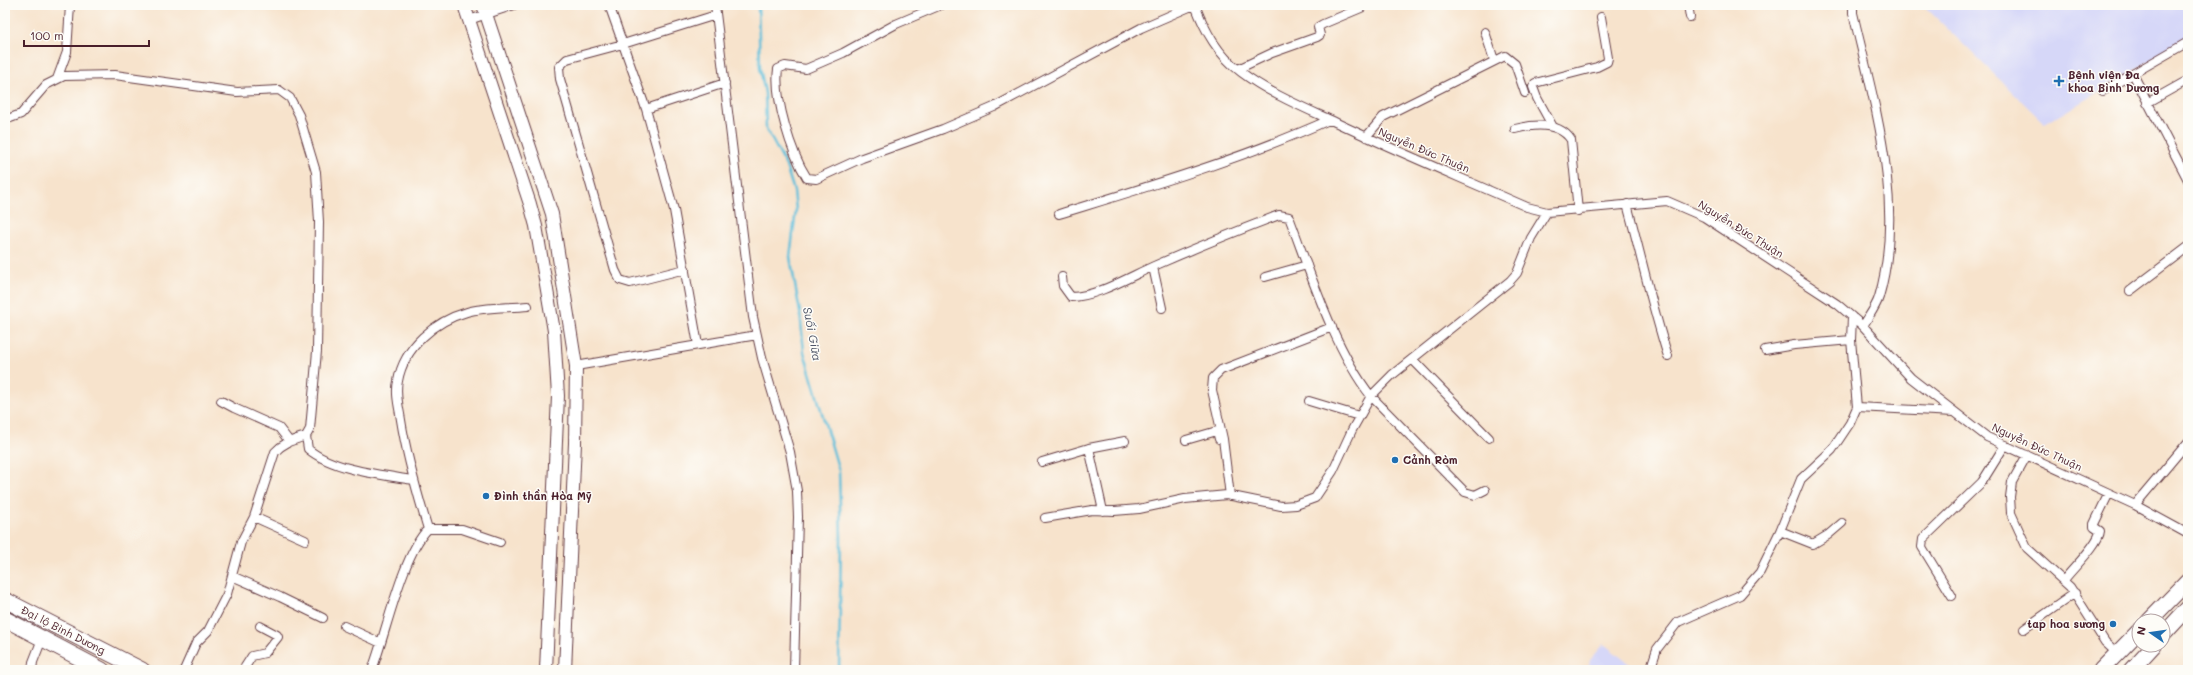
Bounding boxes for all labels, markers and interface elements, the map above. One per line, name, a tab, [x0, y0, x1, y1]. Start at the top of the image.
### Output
scale bar	[24, 22, 149, 48]
text: 100 m	[30, 27, 64, 43]
place label: Bệnh viện Đa khoa Bình Dương	[2068, 67, 2160, 95]
marker: Bệnh viện Đa khoa Bình Dương	[2053, 75, 2065, 87]
street label: Nguyễn Đức Thuận	[1376, 124, 1472, 176]
street label: Nguyễn Đức Thuận	[1696, 196, 1787, 261]
water label: Suối Giữa	[800, 306, 826, 362]
street label: Nguyễn Đức Thuận	[1990, 419, 2085, 474]
place label: Cảnh Ròm	[1403, 452, 1458, 467]
marker: Cảnh Ròm	[1390, 455, 1400, 465]
place label: Đình thần Hòa Mỹ	[494, 488, 592, 503]
marker: Đình thần Hòa Mỹ	[481, 491, 491, 501]
street label: Đại lộ Bình Dương	[18, 602, 108, 657]
north arrow	[2131, 613, 2171, 653]
place label: tap hoa sương	[2027, 616, 2105, 631]
marker: tap hoa sương	[2108, 619, 2118, 629]
text: N	[2133, 625, 2149, 636]

